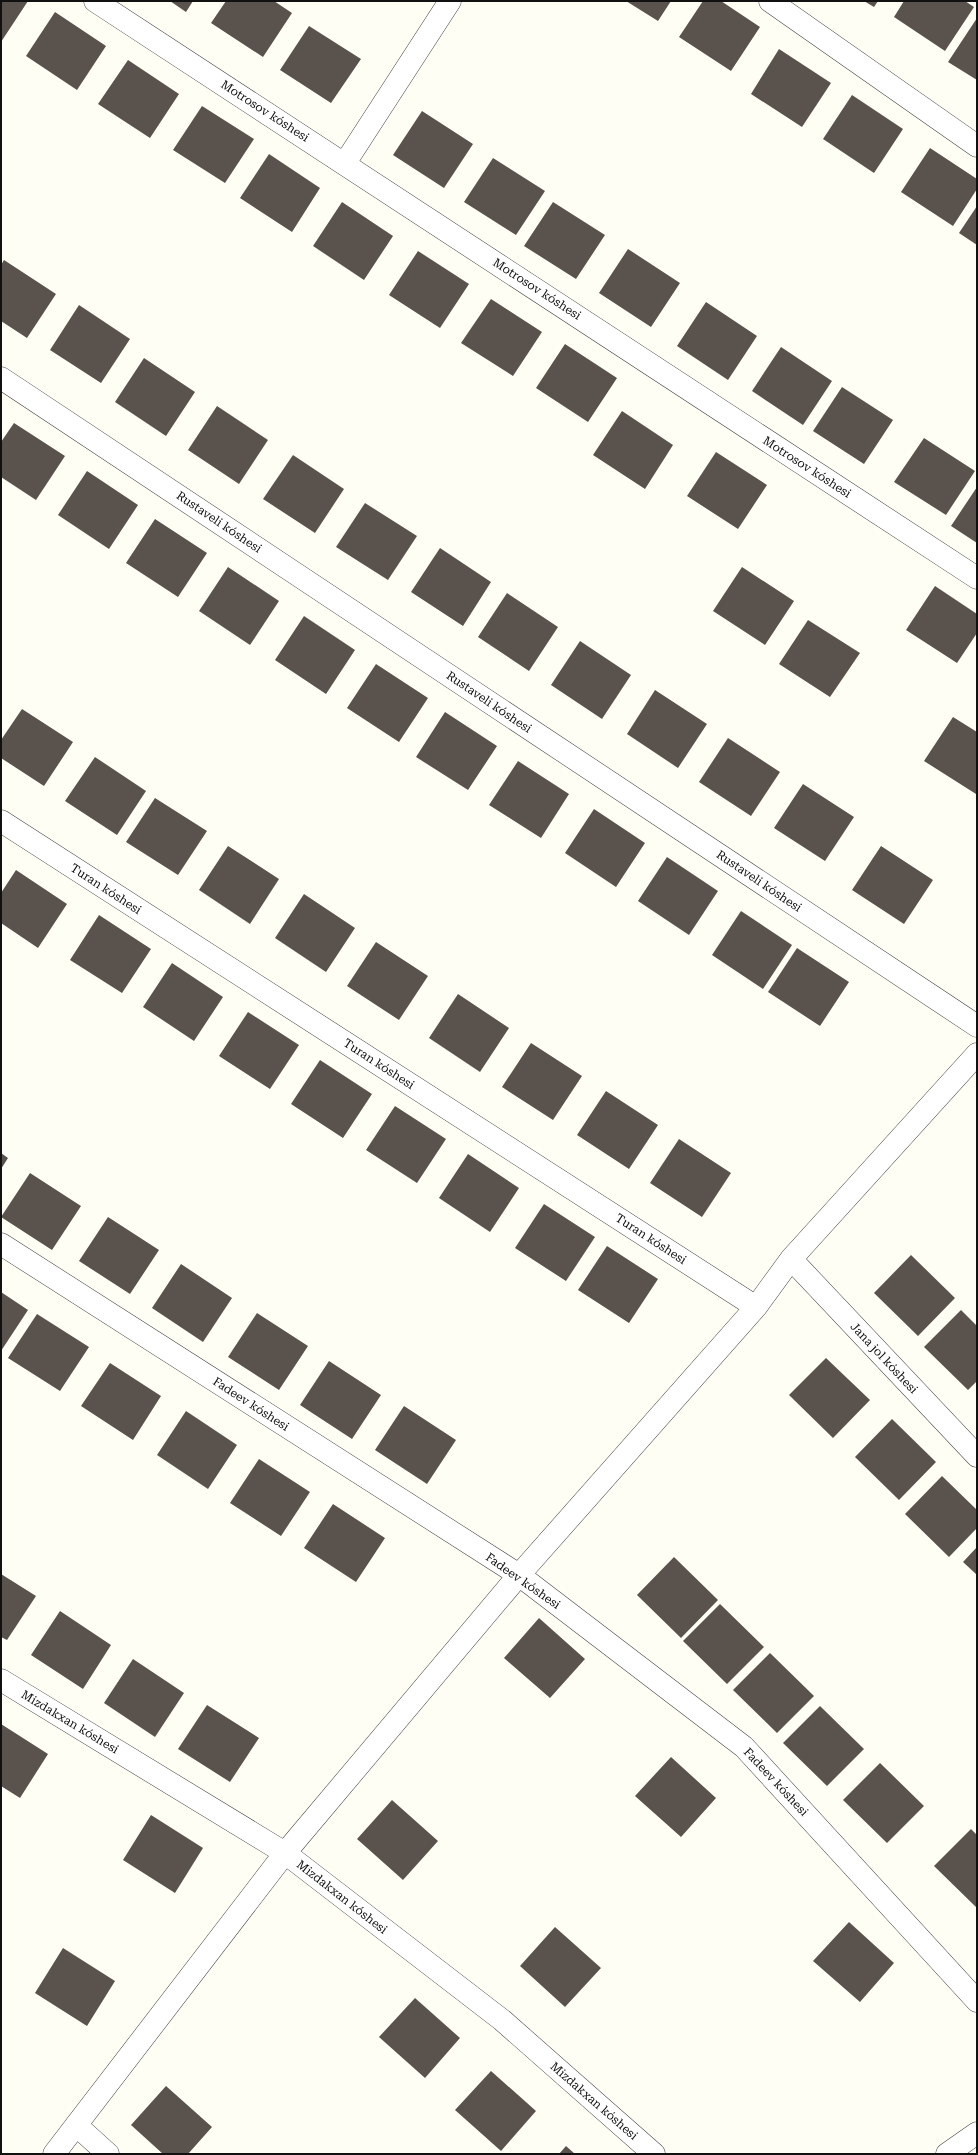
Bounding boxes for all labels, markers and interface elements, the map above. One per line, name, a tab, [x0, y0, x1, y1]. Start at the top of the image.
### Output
street label: Motrosov kóshesi	[218, 77, 312, 145]
street label: Motrosov kóshesi	[490, 255, 584, 323]
street label: Motrosov kóshesi	[760, 433, 854, 501]
street label: Rustaveli kóshesi	[174, 488, 264, 556]
street label: Rustaveli kóshesi	[444, 668, 534, 736]
street label: Rustaveli kóshesi	[714, 847, 804, 915]
street label: Turan kóshesi	[68, 861, 144, 917]
street label: Turan kóshesi	[341, 1036, 417, 1092]
street label: Turan kóshesi	[613, 1211, 689, 1267]
street label: Jana jol kóshesi	[847, 1320, 921, 1397]
street label: Fadeev kóshesi	[210, 1374, 292, 1434]
street label: Fadeev kóshesi	[483, 1550, 563, 1612]
street label: Mizdakxan kóshesi	[19, 1687, 121, 1757]
street label: Fadeev kóshesi	[741, 1745, 811, 1819]
street label: Mizdakxan kóshesi	[294, 1857, 390, 1937]
street label: Mizdakxan kóshesi	[547, 2059, 641, 2143]

